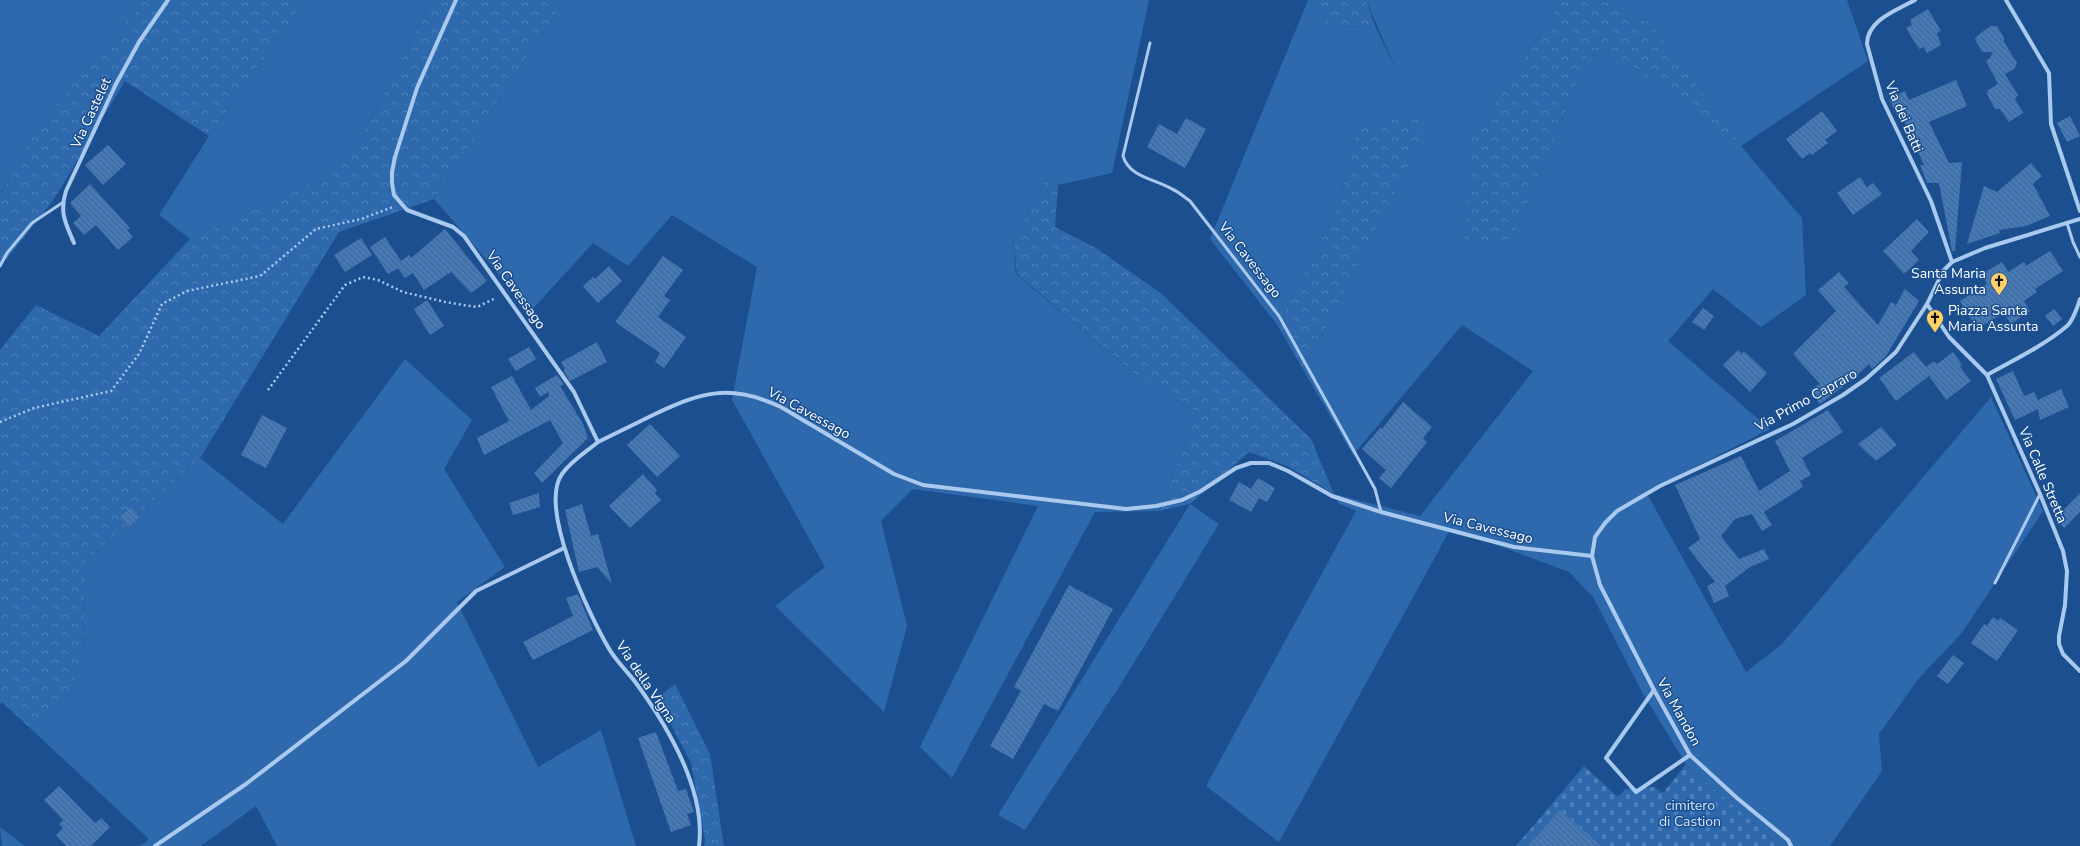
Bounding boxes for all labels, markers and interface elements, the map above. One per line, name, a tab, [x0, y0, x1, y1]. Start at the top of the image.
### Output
street label: Via Castelet	[66, 75, 116, 152]
street label: Via dei Batti	[1880, 77, 1928, 156]
street label: Via Cavessago	[1214, 217, 1286, 302]
street label: Via Cavessago	[481, 246, 550, 333]
place label: Santa Maria Assunta	[1911, 264, 1986, 299]
church icon: Santa Maria Assunta	[1989, 271, 2009, 296]
place label: Piazza Santa Maria Assunta	[1948, 301, 2038, 336]
church icon: Piazza Santa Maria Assunta	[1925, 308, 1945, 333]
street label: Via Primo Capraro	[1751, 364, 1861, 436]
street label: Via Cavessago	[763, 382, 854, 444]
street label: Via Calle Stretta	[2014, 423, 2072, 526]
street label: Via Cavessago	[1440, 507, 1535, 548]
street label: Via della Vigna	[611, 636, 681, 727]
street label: Via Mandon	[1652, 674, 1706, 749]
park label: cimitero di Castion	[1659, 796, 1721, 831]

